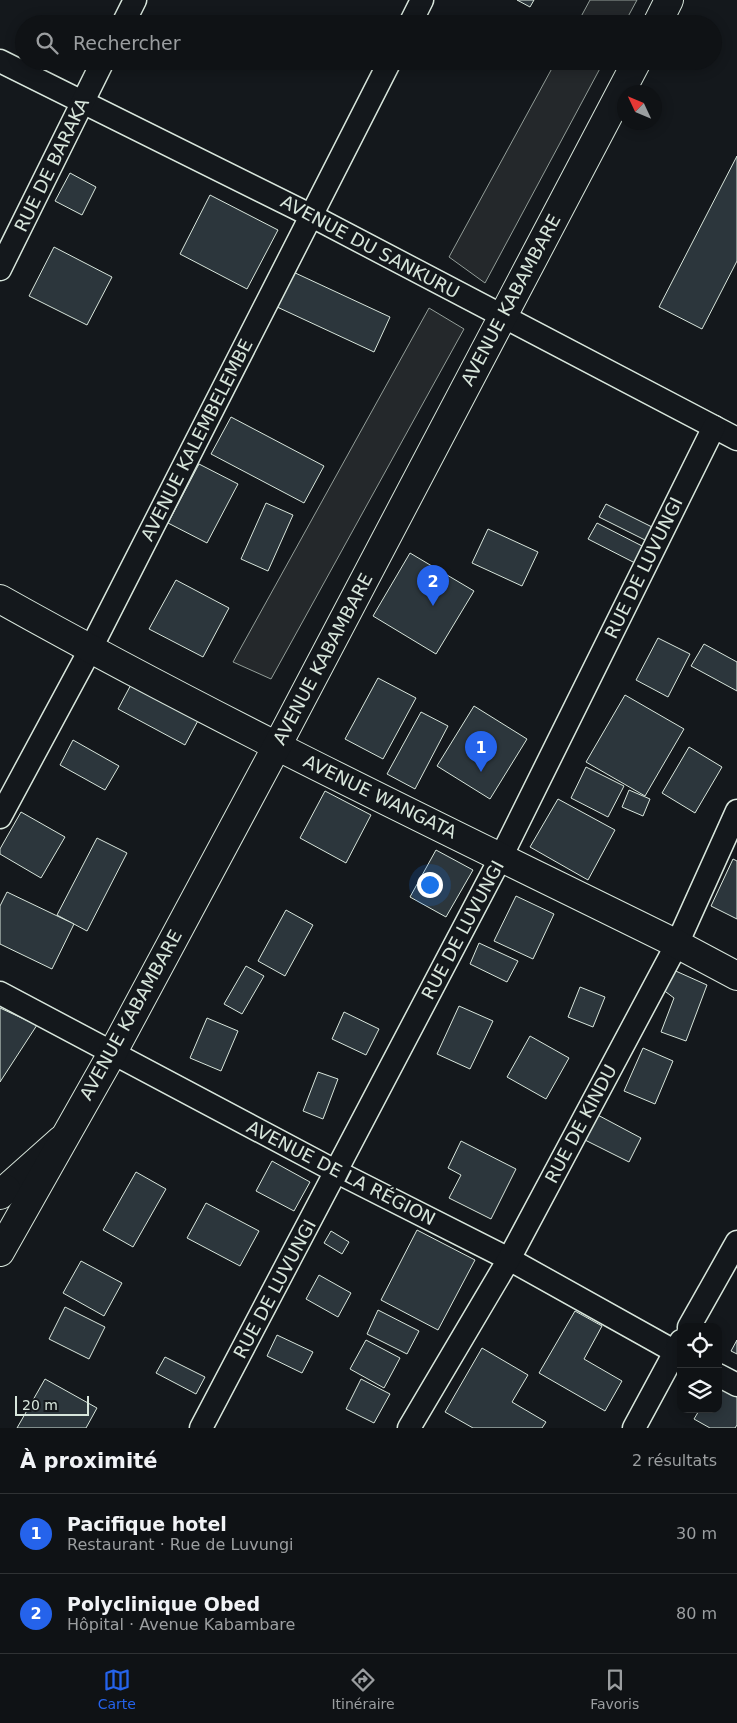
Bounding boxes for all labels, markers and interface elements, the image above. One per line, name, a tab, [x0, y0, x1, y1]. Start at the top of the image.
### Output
search box	[15, 15, 722, 70]
icon: search	[33, 29, 61, 57]
text: Rechercher	[73, 32, 181, 54]
north arrow	[617, 85, 662, 130]
street label: RUE DE BARAKA	[10, 94, 93, 235]
street label: AVENUE DU SANKURU	[277, 191, 463, 303]
street label: AVENUE KABAMBARE	[456, 210, 565, 389]
street label: AVENUE KALEMBELEMBE	[136, 335, 257, 544]
street label: RUE DE LUVUNGI	[600, 494, 687, 642]
pin: 2	[417, 565, 449, 606]
street label: AVENUE KABAMBARE	[268, 569, 377, 748]
pin: 1	[465, 731, 497, 772]
street label: AVENUE WANGATA	[300, 750, 461, 843]
street label: RUE DE LUVUNGI	[417, 857, 508, 1003]
your location	[417, 872, 443, 898]
street label: AVENUE KABAMBARE	[75, 926, 186, 1103]
street label: RUE DE KINDU	[540, 1061, 621, 1187]
street label: AVENUE DE LA RÉGION	[243, 1116, 439, 1229]
street label: RUE DE LUVUNGI	[229, 1216, 320, 1362]
map controls	[677, 1323, 722, 1413]
button: locate	[677, 1323, 722, 1368]
button: layers	[677, 1368, 722, 1413]
scale bar	[15, 1393, 89, 1416]
text: 20 m	[22, 1397, 58, 1413]
text: À proximité	[20, 1449, 157, 1473]
text: 2 résultats	[632, 1451, 717, 1470]
text: Pacifique hotel	[67, 1513, 227, 1535]
text: 1	[30, 1524, 42, 1543]
text: 30 m	[676, 1524, 717, 1543]
text: Restaurant · Rue de Luvungi	[67, 1535, 294, 1554]
text: Polyclinique Obed	[67, 1593, 260, 1615]
text: 2	[30, 1604, 42, 1623]
text: 80 m	[676, 1604, 717, 1623]
text: Hôpital · Avenue Kabambare	[67, 1615, 295, 1634]
tab: Carte	[98, 1666, 136, 1712]
tab: Itinéraire	[331, 1666, 395, 1712]
tab: Favoris	[590, 1666, 639, 1712]

